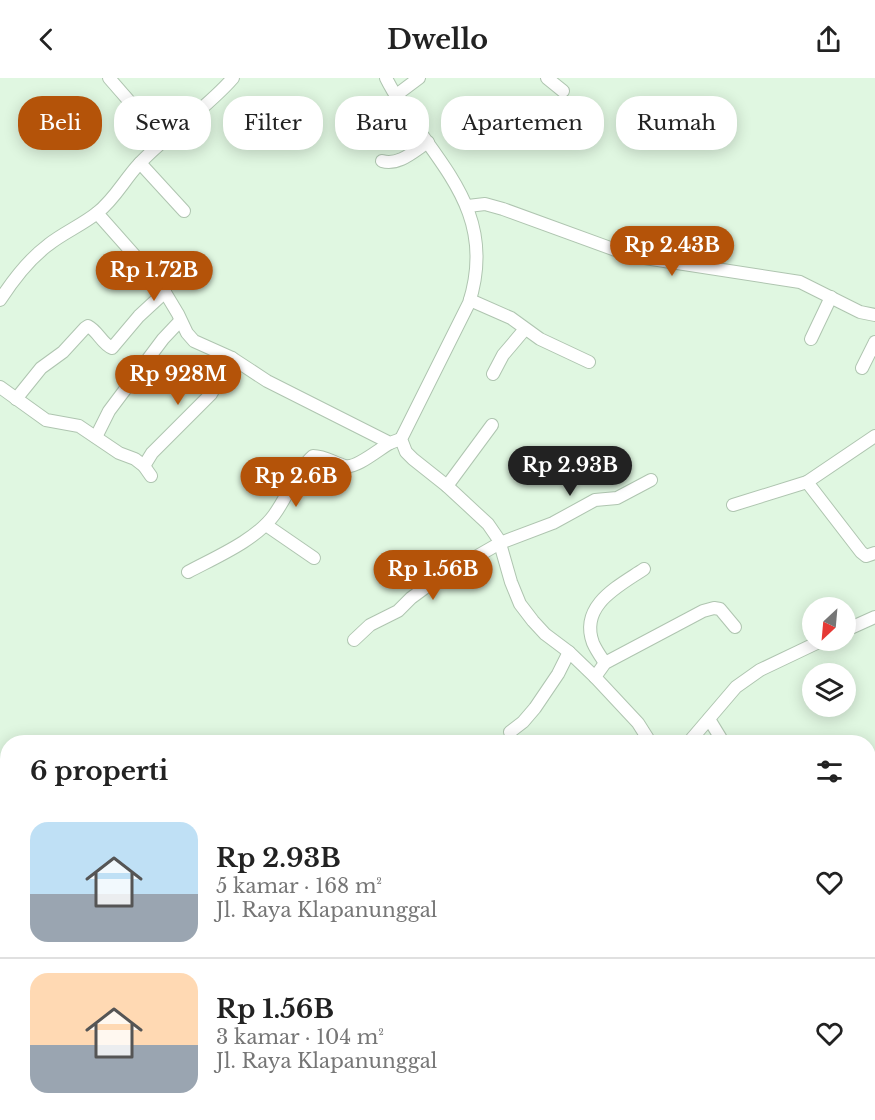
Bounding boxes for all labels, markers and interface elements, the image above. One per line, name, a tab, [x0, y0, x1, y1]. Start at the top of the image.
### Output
icon: back	[30, 23, 63, 56]
text: Dwello	[387, 23, 488, 56]
icon: share	[812, 23, 845, 56]
chip: Beli	[18, 96, 102, 150]
chip: Sewa	[114, 96, 211, 150]
chip: Filter	[223, 96, 323, 150]
chip: Baru	[335, 96, 429, 150]
chip: Apartemen	[441, 96, 604, 150]
chip: Rumah	[616, 96, 737, 150]
pin: Rp 2.43B	[610, 226, 734, 277]
text: Rp 2.43B	[624, 233, 720, 257]
pin: Rp 1.72B	[92, 251, 216, 302]
text: Rp 1.72B	[110, 258, 198, 282]
pin: Rp 928M	[123, 355, 233, 406]
text: Rp 928M	[129, 362, 227, 386]
pin: Rp 2.93B	[508, 446, 632, 497]
text: Rp 2.93B	[522, 453, 618, 477]
pin: Rp 2.6B	[241, 457, 351, 508]
text: Rp 2.6B	[255, 464, 337, 488]
pin: Rp 1.56B	[371, 550, 495, 601]
text: Rp 1.56B	[388, 557, 478, 581]
north arrow	[802, 597, 856, 651]
map controls	[802, 597, 856, 717]
button: layers	[802, 663, 856, 717]
text: 6 properti	[30, 755, 168, 787]
icon: filters	[813, 755, 846, 788]
text: Rp 2.93B	[216, 842, 341, 874]
icon: home	[78, 846, 150, 918]
icon: heart	[813, 866, 846, 899]
text: 5 kamar · 168 m²	[216, 874, 382, 898]
text: Jl. Raya Klapanunggal	[216, 898, 437, 922]
text: Rp 1.56B	[216, 993, 334, 1025]
icon: home	[78, 997, 150, 1069]
icon: heart	[813, 1017, 846, 1050]
text: 3 kamar · 104 m²	[216, 1025, 384, 1049]
text: Jl. Raya Klapanunggal	[216, 1049, 437, 1073]

